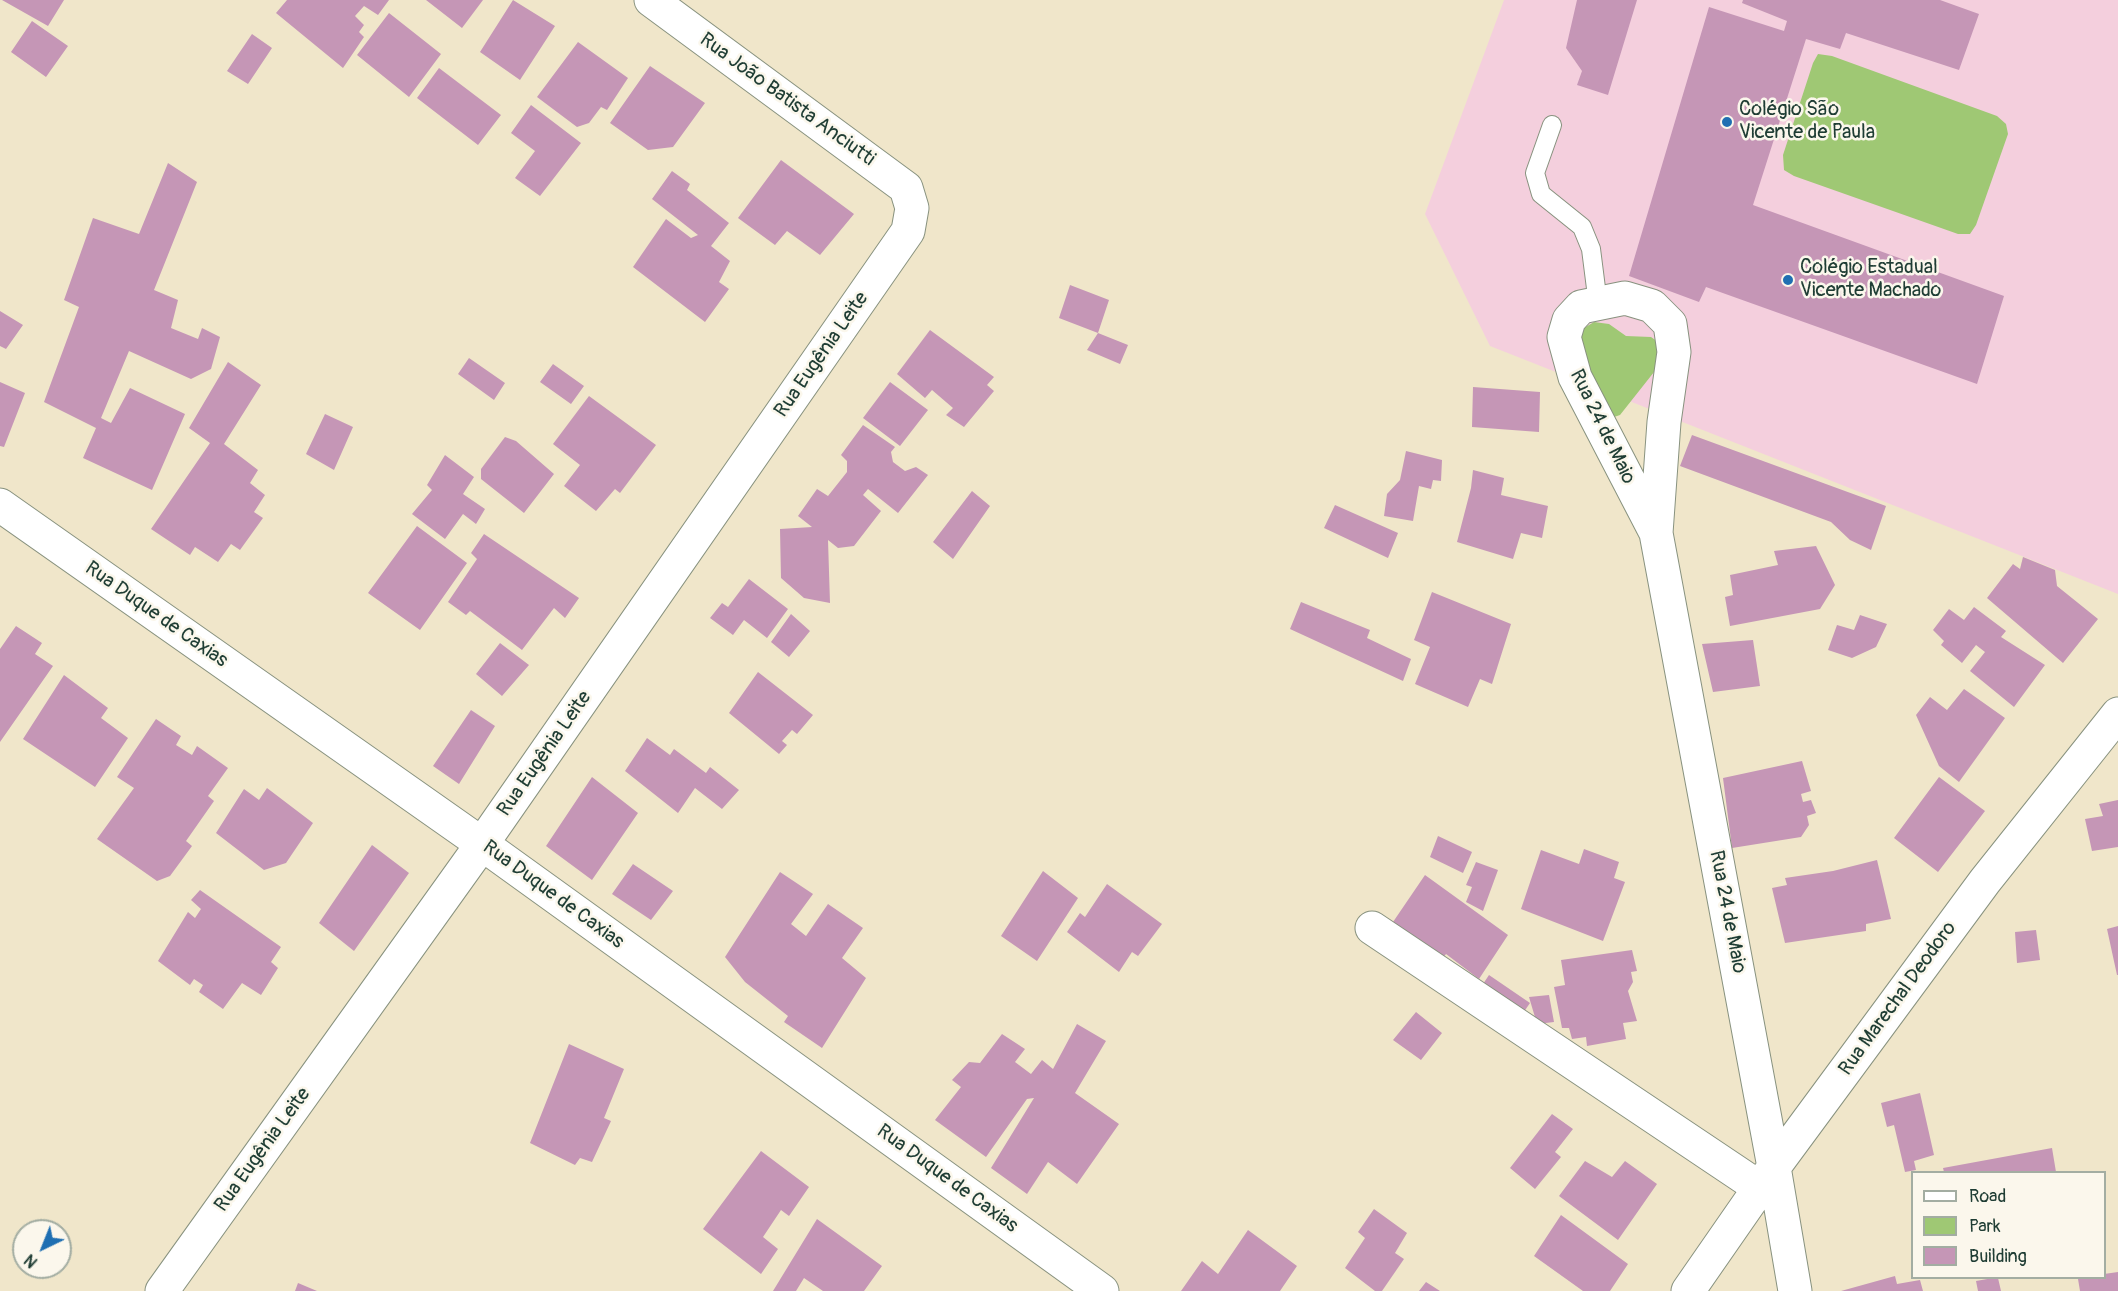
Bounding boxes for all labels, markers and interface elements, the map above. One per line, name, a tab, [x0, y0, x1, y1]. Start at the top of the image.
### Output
street label: Rua João Batista Anciutti	[695, 28, 879, 172]
place label: Colégio São Vicente de Paula	[1739, 98, 1875, 145]
marker: Colégio São Vicente de Paula	[1720, 115, 1734, 129]
place label: Colégio Estadual Vicente Machado	[1800, 256, 1941, 303]
marker: Colégio Estadual Vicente Machado	[1781, 273, 1795, 287]
street label: Rua Eugênia Leite	[770, 288, 874, 422]
street label: Rua 24 de Maio	[1564, 366, 1640, 488]
street label: Rua Duque de Caxias	[80, 557, 232, 673]
street label: Rua Eugênia Leite	[493, 687, 597, 821]
street label: Rua Duque de Caxias	[478, 836, 628, 954]
street label: Rua 24 de Maio	[1703, 849, 1751, 975]
street label: Rua Marechal Deodoro	[1834, 917, 1962, 1081]
street label: Rua Eugênia Leite	[210, 1083, 316, 1217]
street label: Rua Duque de Caxias	[872, 1120, 1022, 1238]
legend	[1911, 1171, 2106, 1279]
text: Road	[1969, 1185, 2006, 1208]
text: Park	[1969, 1215, 2001, 1238]
north arrow	[12, 1219, 72, 1279]
text: Building	[1969, 1245, 2027, 1268]
text: N	[20, 1250, 42, 1272]

